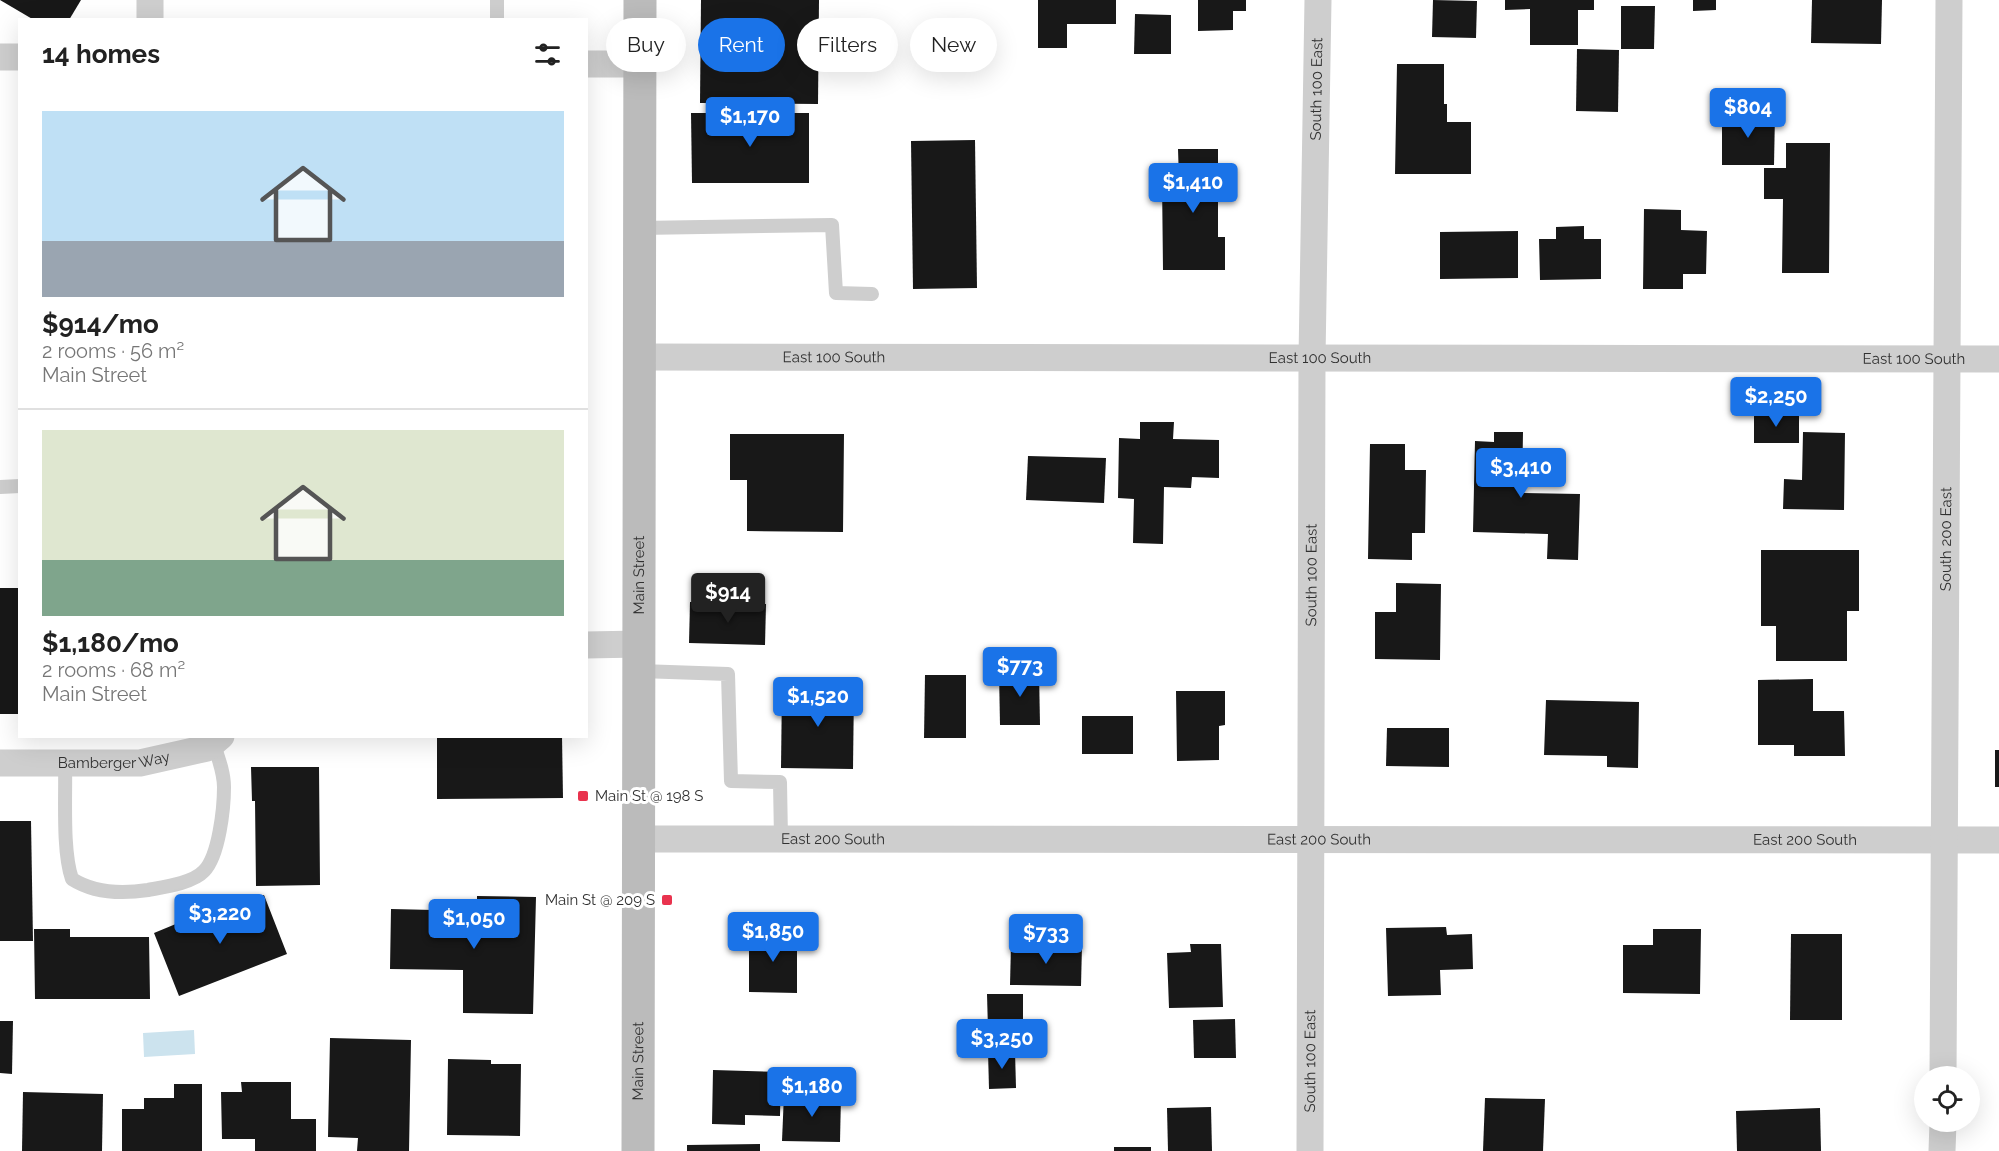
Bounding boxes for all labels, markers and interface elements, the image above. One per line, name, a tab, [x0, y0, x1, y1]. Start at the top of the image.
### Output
chip: Buy	[606, 18, 686, 72]
chip: Rent	[698, 18, 785, 72]
chip: Filters	[797, 18, 898, 72]
chip: New	[910, 18, 997, 72]
icon: filters	[531, 38, 564, 71]
street label: South 100 East	[1307, 38, 1326, 141]
text: 14 homes	[42, 39, 160, 69]
pin: $804	[1712, 88, 1784, 139]
text: $804	[1724, 95, 1772, 119]
pin: $1,170	[701, 97, 799, 148]
text: $1,170	[720, 104, 780, 128]
icon: home	[249, 150, 357, 258]
pin: $1,410	[1144, 163, 1242, 214]
text: $1,410	[1163, 170, 1223, 194]
text: $914/mo	[42, 309, 159, 339]
text: 2 rooms · 56 m²	[42, 339, 184, 363]
street label: East 100 South	[783, 348, 885, 366]
street label: East 100 South	[1269, 349, 1371, 367]
street label: East 100 South	[1863, 350, 1965, 368]
text: Main Street	[42, 363, 147, 387]
pin: $2,250	[1727, 377, 1825, 428]
text: $2,250	[1744, 384, 1808, 408]
pin: $3,410	[1472, 448, 1570, 499]
text: $3,410	[1490, 455, 1552, 479]
icon: home	[249, 469, 357, 577]
street label: South 200 East	[1937, 487, 1955, 591]
street label: South 100 East	[1302, 524, 1321, 626]
street label: Main Street	[630, 536, 648, 614]
pin: $914	[692, 573, 764, 624]
text: $914	[705, 580, 751, 604]
text: $1,180/mo	[42, 628, 179, 658]
pin: $773	[984, 647, 1056, 698]
text: $773	[997, 654, 1043, 678]
text: 2 rooms · 68 m²	[42, 658, 185, 682]
pin: $1,520	[769, 677, 867, 728]
text: Main Street	[42, 682, 147, 706]
text: $1,520	[787, 684, 849, 708]
street label: Bamberger Way	[58, 748, 171, 772]
place label: Main St @ 198 S	[595, 787, 703, 805]
marker: Main St @ 198 S	[576, 789, 590, 803]
street label: East 200 South	[781, 830, 885, 848]
street label: East 200 South	[1267, 830, 1371, 849]
street label: East 200 South	[1753, 831, 1857, 849]
place label: Main St @ 209 S	[545, 891, 655, 909]
marker: Main St @ 209 S	[660, 893, 674, 907]
pin: $3,220	[171, 894, 269, 945]
pin: $1,050	[425, 899, 523, 950]
text: $3,220	[188, 901, 252, 925]
text: $1,050	[443, 906, 505, 930]
pin: $1,850	[724, 912, 822, 963]
pin: $733	[1010, 914, 1082, 965]
text: $1,850	[742, 919, 804, 943]
text: $733	[1023, 921, 1069, 945]
street label: South 100 East	[1301, 1010, 1319, 1112]
pin: $3,250	[953, 1019, 1051, 1070]
street label: Main Street	[629, 1022, 647, 1100]
text: $3,250	[970, 1026, 1034, 1050]
map controls	[1914, 1066, 1980, 1132]
button: locate	[1914, 1066, 1980, 1132]
pin: $1,180	[763, 1067, 861, 1118]
text: $1,180	[781, 1074, 843, 1098]

